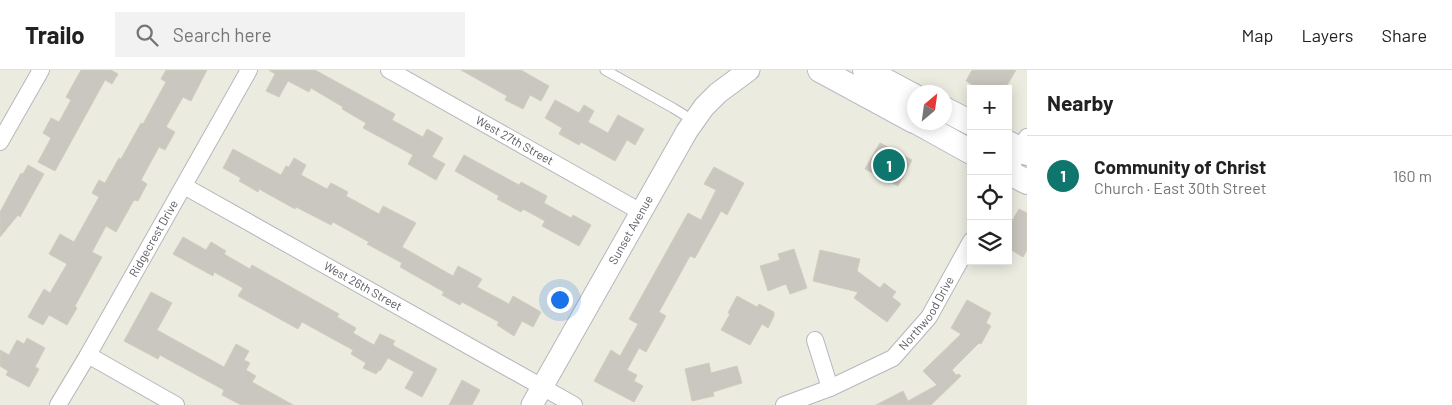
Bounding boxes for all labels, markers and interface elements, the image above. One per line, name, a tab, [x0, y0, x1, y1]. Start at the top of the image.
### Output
search box	[115, 12, 465, 57]
text: Trailo	[25, 20, 85, 49]
icon: search	[133, 21, 161, 49]
text: Search here	[173, 23, 272, 46]
text: Map	[1241, 24, 1273, 46]
text: Layers	[1301, 24, 1354, 46]
text: Share	[1382, 24, 1427, 46]
north arrow	[907, 85, 952, 130]
map controls	[967, 85, 1012, 265]
button: +	[967, 85, 1012, 130]
text: Nearby	[1047, 90, 1113, 115]
street label: West 27th Street	[474, 112, 556, 167]
button: −	[967, 130, 1012, 175]
pin: 1	[873, 146, 905, 184]
text: Community of Christ	[1094, 155, 1266, 178]
text: 1	[1060, 166, 1066, 185]
text: 160 m	[1393, 166, 1432, 185]
button: locate	[967, 175, 1012, 220]
text: Church · East 30th Street	[1094, 178, 1267, 197]
street label: Sunset Avenue	[605, 193, 655, 267]
street label: Ridgecrest Drive	[126, 197, 180, 279]
button: layers	[967, 220, 1012, 265]
street label: West 26th Street	[322, 258, 405, 313]
street label: Northwood Drive	[895, 274, 956, 353]
your location	[547, 287, 573, 313]

